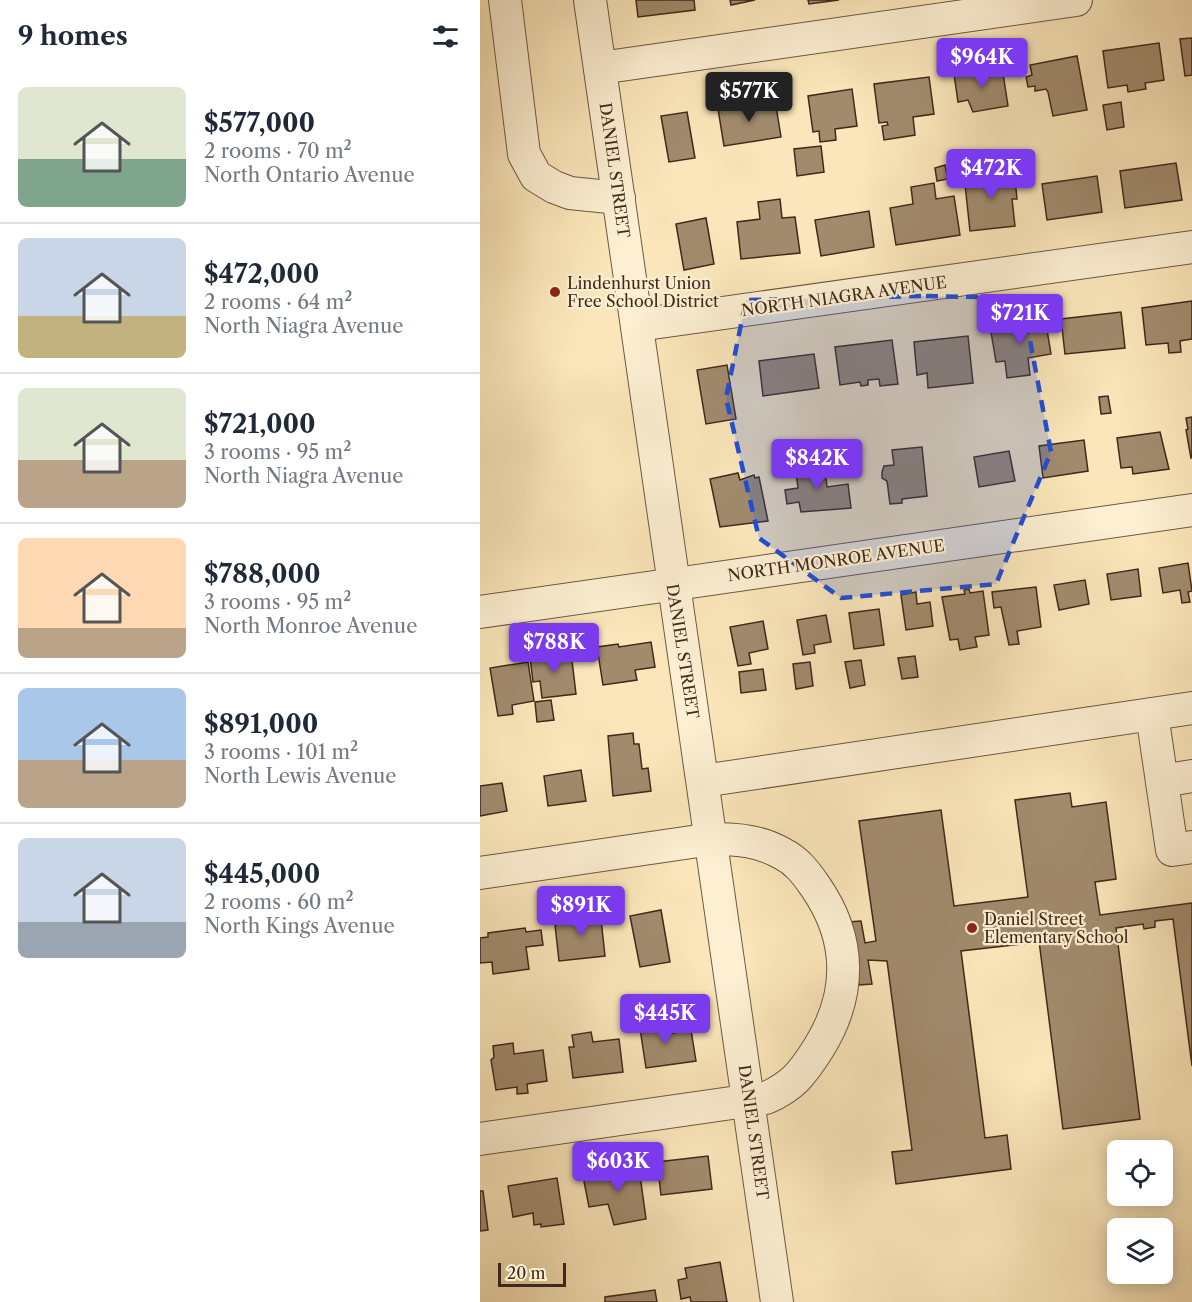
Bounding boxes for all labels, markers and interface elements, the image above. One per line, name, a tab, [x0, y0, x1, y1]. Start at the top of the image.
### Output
text: 9 homes	[18, 20, 128, 52]
icon: filters	[429, 20, 462, 53]
pin: $964K	[940, 38, 1024, 89]
text: $964K	[951, 45, 1013, 69]
pin: $577K	[707, 72, 791, 123]
text: $577K	[719, 79, 779, 103]
street label: DANIEL STREET	[596, 101, 634, 239]
text: $577,000	[204, 107, 315, 139]
icon: home	[66, 111, 138, 183]
text: 2 rooms · 70 m²	[204, 139, 352, 163]
pin: $472K	[949, 149, 1033, 200]
text: $472K	[960, 156, 1022, 180]
text: North Ontario Avenue	[204, 163, 415, 187]
text: $472,000	[204, 258, 319, 290]
icon: home	[66, 262, 138, 334]
street label: NORTH NIAGRA AVENUE	[740, 272, 948, 320]
place label: Lindenhurst Union Free School District	[567, 273, 719, 311]
marker: Lindenhurst Union Free School District	[548, 285, 562, 299]
text: 2 rooms · 64 m²	[204, 290, 353, 314]
pin: $721K	[978, 294, 1062, 345]
text: $721K	[991, 301, 1049, 325]
text: North Niagra Avenue	[204, 314, 403, 338]
text: $721,000	[204, 408, 316, 440]
icon: home	[66, 412, 138, 484]
pin: $842K	[775, 439, 859, 490]
text: 3 rooms · 95 m²	[204, 440, 351, 464]
text: $842K	[785, 446, 849, 470]
text: North Niagra Avenue	[204, 464, 403, 488]
street label: NORTH MONROE AVENUE	[726, 535, 946, 585]
text: $788,000	[204, 558, 321, 590]
icon: home	[66, 562, 138, 634]
street label: DANIEL STREET	[662, 582, 704, 720]
text: 3 rooms · 95 m²	[204, 590, 351, 614]
text: North Monroe Avenue	[204, 614, 417, 638]
pin: $788K	[512, 623, 596, 674]
text: $788K	[523, 630, 585, 654]
text: $891,000	[204, 708, 318, 740]
icon: home	[66, 712, 138, 784]
text: 3 rooms · 101 m²	[204, 740, 358, 764]
text: North Lewis Avenue	[204, 764, 397, 788]
text: $445,000	[204, 858, 320, 890]
icon: home	[66, 862, 138, 934]
pin: $891K	[539, 886, 623, 937]
text: 2 rooms · 60 m²	[204, 890, 354, 914]
text: $891K	[551, 893, 611, 917]
place label: Daniel Street Elementary School	[984, 909, 1129, 947]
text: North Kings Avenue	[204, 914, 395, 938]
marker: Daniel Street Elementary School	[965, 921, 979, 935]
pin: $445K	[623, 994, 707, 1045]
text: $445K	[634, 1001, 696, 1025]
street label: DANIEL STREET	[735, 1063, 773, 1201]
map controls	[1107, 1140, 1173, 1284]
button: locate	[1107, 1140, 1173, 1206]
pin: $603K	[576, 1142, 660, 1193]
text: $603K	[586, 1149, 650, 1173]
button: layers	[1107, 1218, 1173, 1284]
scale bar	[498, 1260, 566, 1288]
text: 20 m	[507, 1263, 546, 1283]

